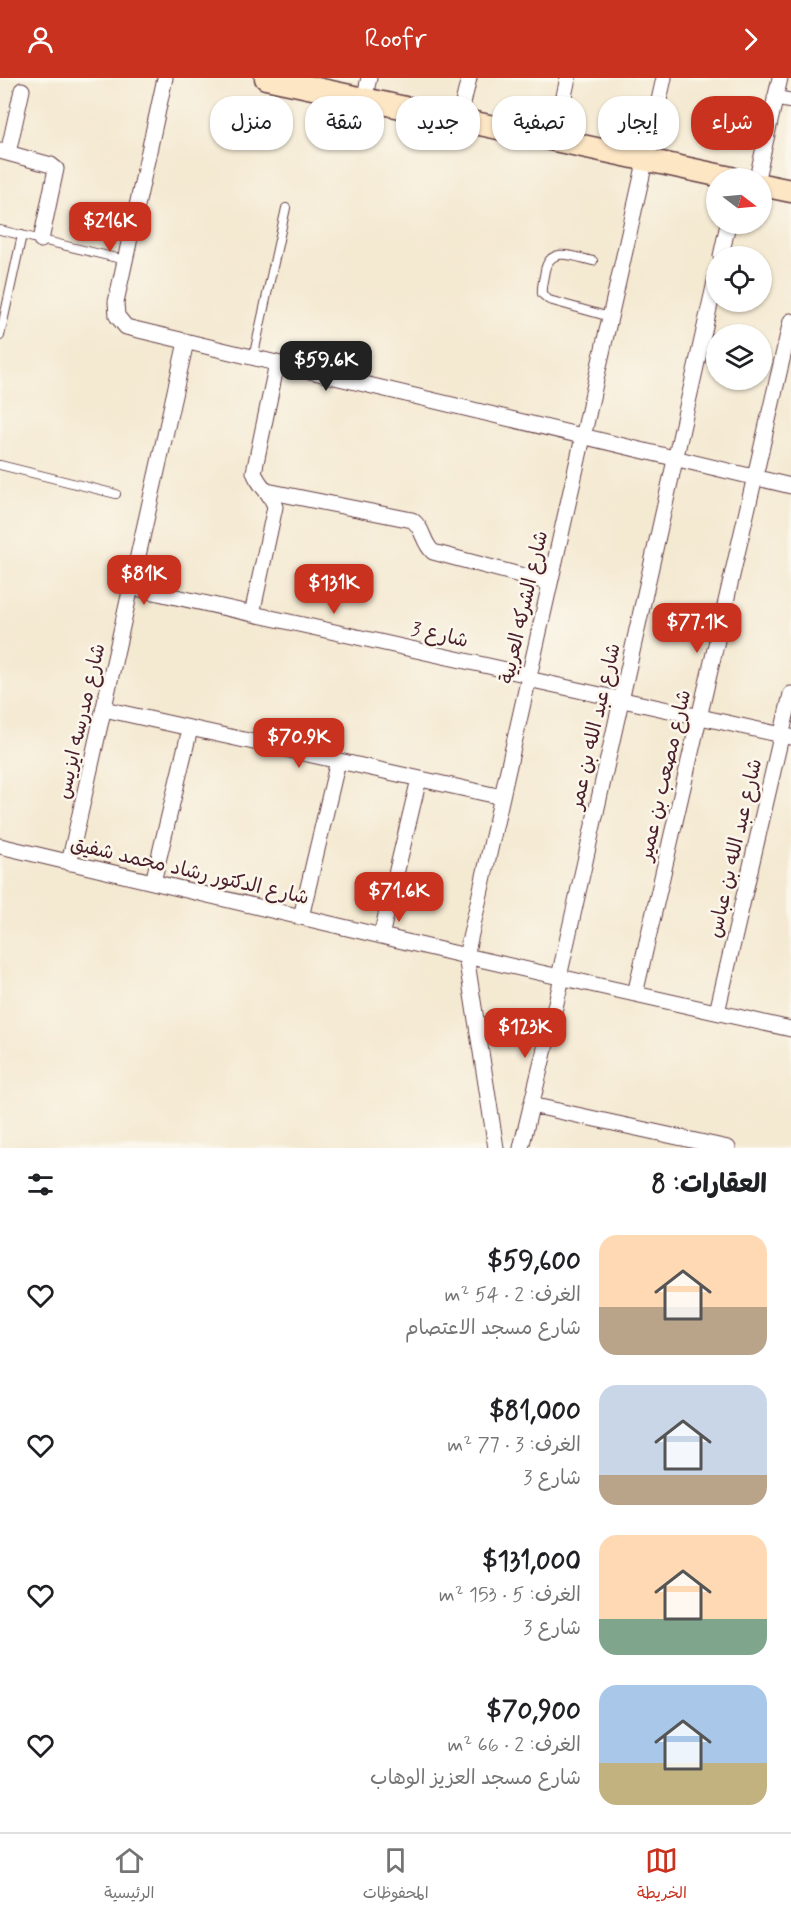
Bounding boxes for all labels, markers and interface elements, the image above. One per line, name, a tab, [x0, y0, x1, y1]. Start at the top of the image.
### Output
text: Roofr	[364, 22, 427, 57]
icon: person	[24, 23, 57, 56]
icon: forward	[734, 23, 767, 56]
chip: منزل	[210, 96, 293, 150]
chip: شقة	[305, 96, 384, 150]
chip: جديد	[396, 96, 480, 150]
chip: تصفية	[492, 96, 586, 150]
chip: إيجار	[598, 96, 679, 150]
chip: شراء	[691, 96, 774, 150]
north arrow	[706, 168, 772, 234]
map controls	[706, 168, 772, 390]
pin: $216K	[68, 202, 152, 253]
text: $216K	[83, 208, 137, 235]
button: locate	[706, 246, 772, 312]
button: layers	[706, 324, 772, 390]
pin: $59.6K	[277, 341, 375, 392]
text: $59.6K	[294, 347, 358, 374]
street label: شارع الشركه العربية	[494, 528, 555, 687]
pin: $81K	[108, 555, 180, 606]
text: $81K	[121, 561, 167, 588]
pin: $131K	[292, 564, 376, 615]
text: $131K	[308, 570, 360, 597]
pin: $77.1K	[648, 603, 746, 654]
text: $77.1K	[666, 609, 728, 636]
street label: شارع 3	[408, 616, 471, 655]
street label: شارع مدرسه ايزيس	[50, 641, 112, 802]
street label: شارع عبد الله بن عمر	[563, 641, 628, 814]
street label: شارع مصعب بن عمير	[632, 687, 698, 866]
pin: $70.9K	[250, 718, 348, 769]
text: $70.9K	[267, 724, 331, 751]
street label: شارع عبد الله بن عباس	[702, 756, 769, 941]
street label: شارع الدكتور رشاد محمد شفيق	[68, 831, 312, 912]
pin: $71.6K	[350, 872, 448, 923]
text: $71.6K	[368, 878, 430, 905]
pin: $123K	[483, 1008, 567, 1059]
text: $123K	[498, 1014, 552, 1041]
icon: filters	[24, 1168, 57, 1201]
text: العقارات: 8	[651, 1168, 767, 1202]
text: $59,600	[487, 1245, 581, 1279]
icon: home	[647, 1259, 719, 1331]
icon: heart	[24, 1279, 57, 1312]
text: الغرف: 2 · 54 m²	[445, 1282, 581, 1309]
text: شارع مسجد الاعتصام	[405, 1315, 581, 1342]
text: $81,000	[489, 1395, 581, 1429]
icon: home	[647, 1409, 719, 1481]
icon: heart	[24, 1429, 57, 1462]
text: الغرف: 3 · 77 m²	[447, 1432, 581, 1459]
text: شارع 3	[523, 1465, 581, 1492]
text: $131,000	[482, 1545, 581, 1579]
icon: home	[647, 1559, 719, 1631]
icon: heart	[24, 1579, 57, 1612]
text: الغرف: 5 · 153 m²	[439, 1582, 581, 1609]
text: شارع 3	[523, 1615, 581, 1642]
text: $70,900	[486, 1695, 581, 1729]
icon: home	[647, 1709, 719, 1781]
icon: heart	[24, 1729, 57, 1762]
text: الغرف: 2 · 66 m²	[447, 1732, 581, 1759]
text: شارع مسجد العزيز الوهاب	[370, 1765, 581, 1792]
tab: الرئيسية	[104, 1844, 154, 1907]
tab: المحفوظات	[363, 1844, 429, 1907]
tab: الخريطة	[637, 1844, 687, 1907]

